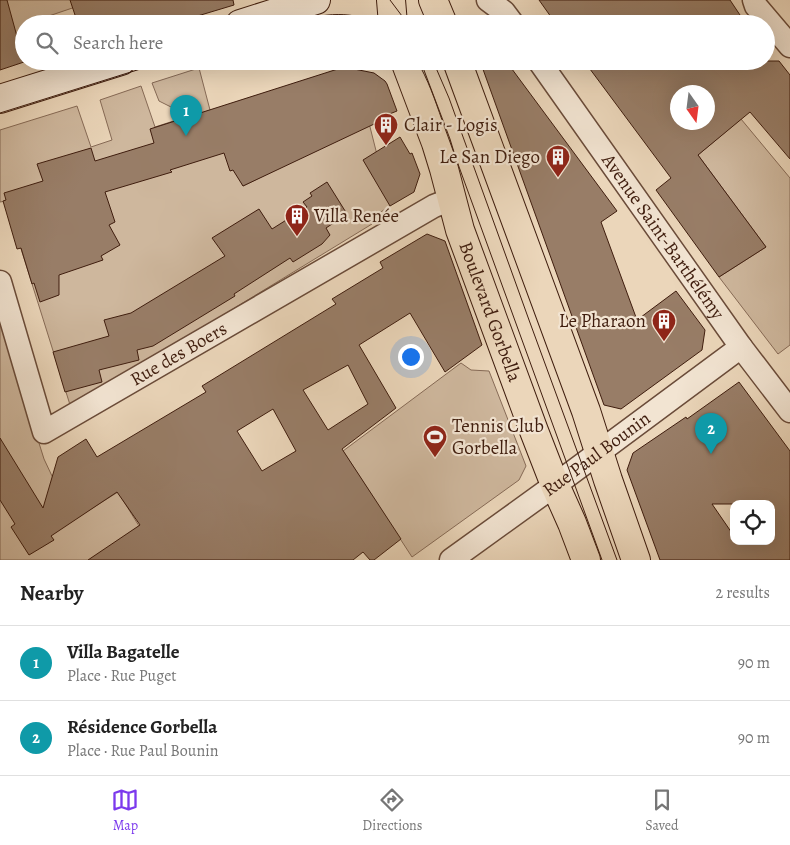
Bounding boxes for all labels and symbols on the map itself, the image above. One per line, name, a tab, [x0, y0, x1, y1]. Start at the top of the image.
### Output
north arrow	[670, 85, 715, 130]
pin: 1	[170, 95, 202, 136]
building icon: Clair - Logis	[373, 112, 399, 146]
place label: Clair - Logis	[404, 112, 498, 138]
place label: Le San Diego	[439, 144, 540, 170]
building icon: Le San Diego	[545, 144, 571, 178]
street label: Avenue Saint-Barthélémy	[595, 148, 731, 325]
building icon: Villa Renée	[284, 203, 310, 237]
place label: Villa Renée	[313, 203, 399, 229]
street label: Boulevard Gorbella	[452, 238, 528, 386]
place label: Le Pharaon	[559, 308, 646, 334]
building icon: Le Pharaon	[651, 308, 677, 342]
street label: Rue des Boers	[126, 316, 232, 392]
your location	[398, 344, 424, 370]
street label: Rue Paul Bounin	[537, 405, 656, 503]
place label: Tennis Club Gorbella	[452, 413, 544, 461]
pin: 2	[695, 413, 727, 454]
sports icon: Tennis Club Gorbella	[422, 424, 448, 458]

